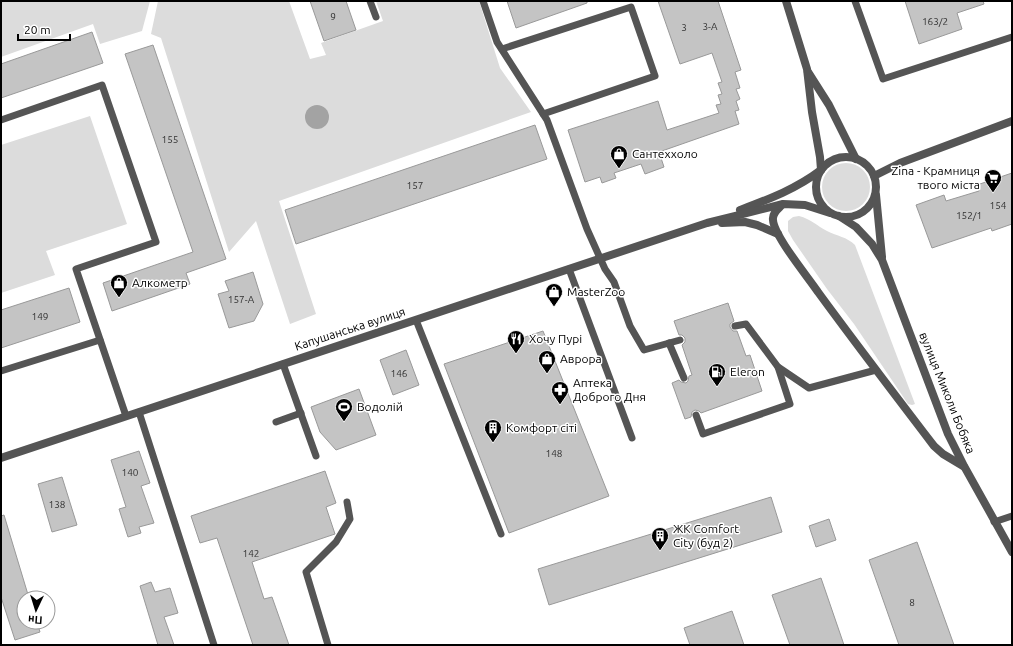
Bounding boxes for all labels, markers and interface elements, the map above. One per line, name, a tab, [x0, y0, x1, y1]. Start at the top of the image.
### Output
house number: 9	[330, 11, 336, 22]
scale bar	[18, 16, 70, 42]
house number: 163/2	[922, 16, 948, 27]
house number: 3-А	[702, 21, 718, 32]
house number: 3	[681, 22, 687, 33]
text: 20 m	[24, 23, 51, 36]
house number: 155	[162, 134, 178, 145]
shop icon: Сантеххоло	[609, 144, 629, 169]
place label: Сантеххоло	[632, 147, 698, 160]
place label: Zina - Крамниця твого міста	[891, 164, 980, 191]
supermarket icon: Zina - Крамниця твого міста	[983, 168, 1003, 193]
house number: 157	[407, 180, 423, 191]
house number: 154	[990, 200, 1007, 211]
house number: 152/1	[956, 210, 982, 221]
shop icon: Алкометр	[109, 273, 129, 298]
place label: Алкометр	[132, 276, 188, 289]
shop icon: MasterZoo	[544, 282, 564, 307]
place label: MasterZoo	[567, 285, 625, 298]
house number: 157-А	[228, 294, 255, 305]
street label: Капушанська вулиця	[293, 304, 407, 353]
house number: 149	[32, 311, 48, 322]
restaurant icon: Хочу Пурі	[506, 329, 526, 354]
street label: вулиця Миколи Бобяка	[917, 330, 978, 456]
place label: Хочу Пурі	[529, 332, 582, 345]
shop icon: Аврора	[537, 349, 557, 374]
place label: Аврора	[560, 352, 602, 365]
fuel station icon: Eleron	[707, 362, 727, 387]
place label: Eleron	[730, 365, 765, 378]
house number: 146	[391, 368, 408, 379]
place label: Аптека Доброго Дня	[573, 376, 646, 403]
pharmacy icon: Аптека Доброго Дня	[550, 380, 570, 405]
sports icon: Водолій	[334, 397, 354, 422]
place label: Водолій	[357, 400, 403, 413]
building icon: Комфорт сіті	[483, 418, 503, 443]
place label: Комфорт сіті	[506, 421, 577, 434]
house number: 148	[546, 448, 563, 459]
house number: 140	[122, 467, 139, 478]
house number: 138	[49, 499, 66, 510]
place label: ЖК Comfort City (буд 2)	[673, 522, 739, 550]
building icon: ЖК Comfort City (буд 2)	[650, 526, 670, 551]
house number: 142	[243, 548, 259, 559]
north arrow	[16, 590, 56, 630]
house number: 8	[909, 597, 915, 608]
text: Пн	[28, 613, 43, 626]

